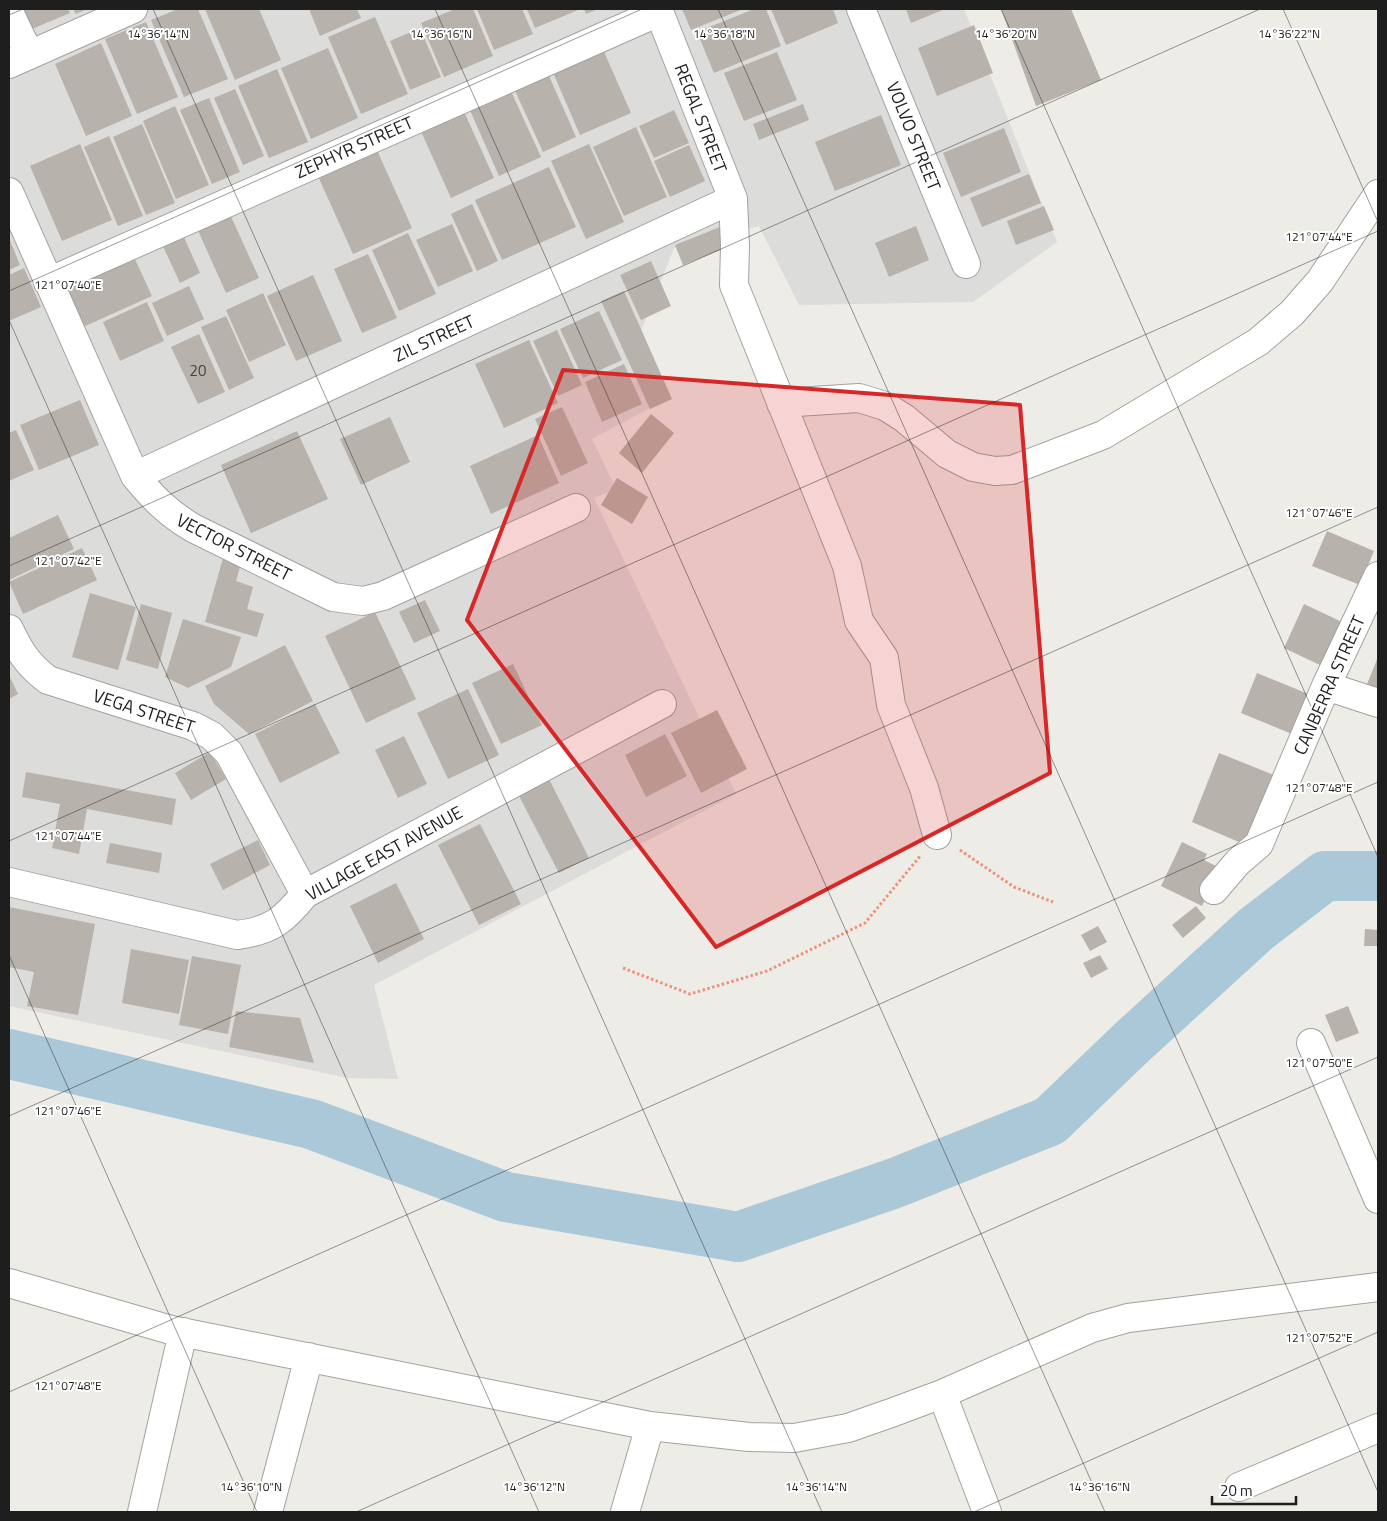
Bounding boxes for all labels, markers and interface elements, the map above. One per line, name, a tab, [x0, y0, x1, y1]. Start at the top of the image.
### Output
text: 14°36'14"N	[127, 24, 189, 43]
text: 14°36'16"N	[410, 24, 472, 43]
text: 14°36'18"N	[693, 24, 755, 43]
text: 14°36'20"N	[975, 24, 1037, 43]
text: 14°36'22"N	[1258, 24, 1320, 43]
street label: REGAL STREET	[668, 59, 734, 177]
street label: VOLVO STREET	[880, 77, 948, 195]
street label: ZEPHYR STREET	[291, 109, 418, 185]
text: 121°07'44"E	[1285, 227, 1353, 246]
text: 121°07'40"E	[34, 275, 102, 294]
street label: ZIL STREET	[389, 307, 479, 368]
house number: 20	[190, 359, 206, 382]
text: 121°07'46"E	[1285, 503, 1353, 522]
street label: VECTOR STREET	[172, 506, 297, 588]
text: 121°07'42"E	[34, 551, 102, 570]
street label: CANBERRA STREET	[1286, 610, 1372, 759]
street label: VEGA STREET	[90, 682, 199, 740]
text: 121°07'48"E	[1285, 778, 1353, 797]
street label: VILLAGE EAST AVENUE	[301, 799, 467, 907]
text: 121°07'44"E	[34, 826, 102, 845]
text: 121°07'50"E	[1285, 1053, 1353, 1072]
text: 121°07'46"E	[34, 1101, 102, 1120]
text: 121°07'52"E	[1285, 1328, 1353, 1347]
text: 121°07'48"E	[34, 1376, 102, 1395]
scale bar	[1212, 1474, 1296, 1506]
text: 14°36'10"N	[220, 1477, 282, 1496]
text: 14°36'12"N	[503, 1477, 565, 1496]
text: 14°36'14"N	[785, 1477, 847, 1496]
text: 14°36'16"N	[1068, 1477, 1130, 1496]
text: 20 m	[1220, 1479, 1253, 1502]

